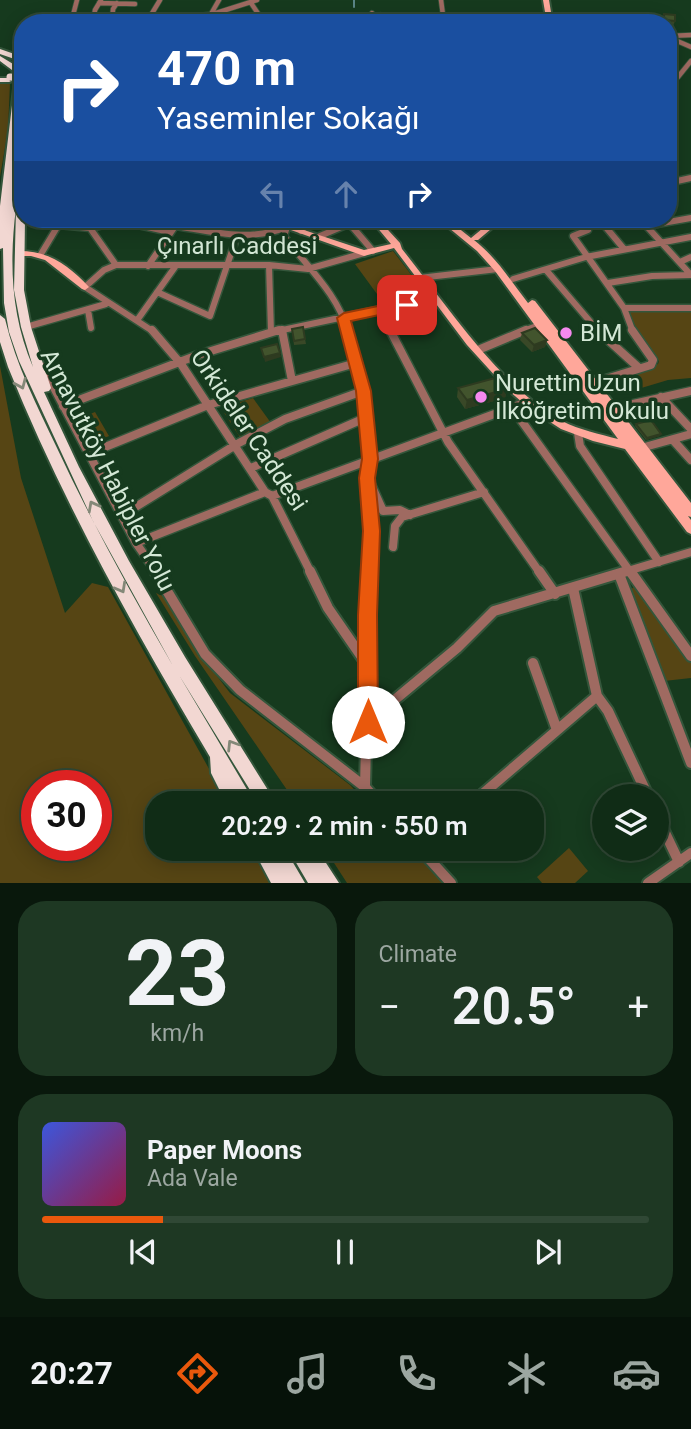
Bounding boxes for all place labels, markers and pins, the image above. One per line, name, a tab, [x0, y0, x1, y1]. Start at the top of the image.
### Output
pin	[377, 275, 437, 335]
place label: BİM	[580, 319, 622, 347]
marker: BİM	[558, 325, 574, 341]
place label: Nurettin Uzun İlköğretim Okulu	[495, 369, 669, 425]
marker: Nurettin Uzun İlköğretim Okulu	[473, 389, 489, 405]

